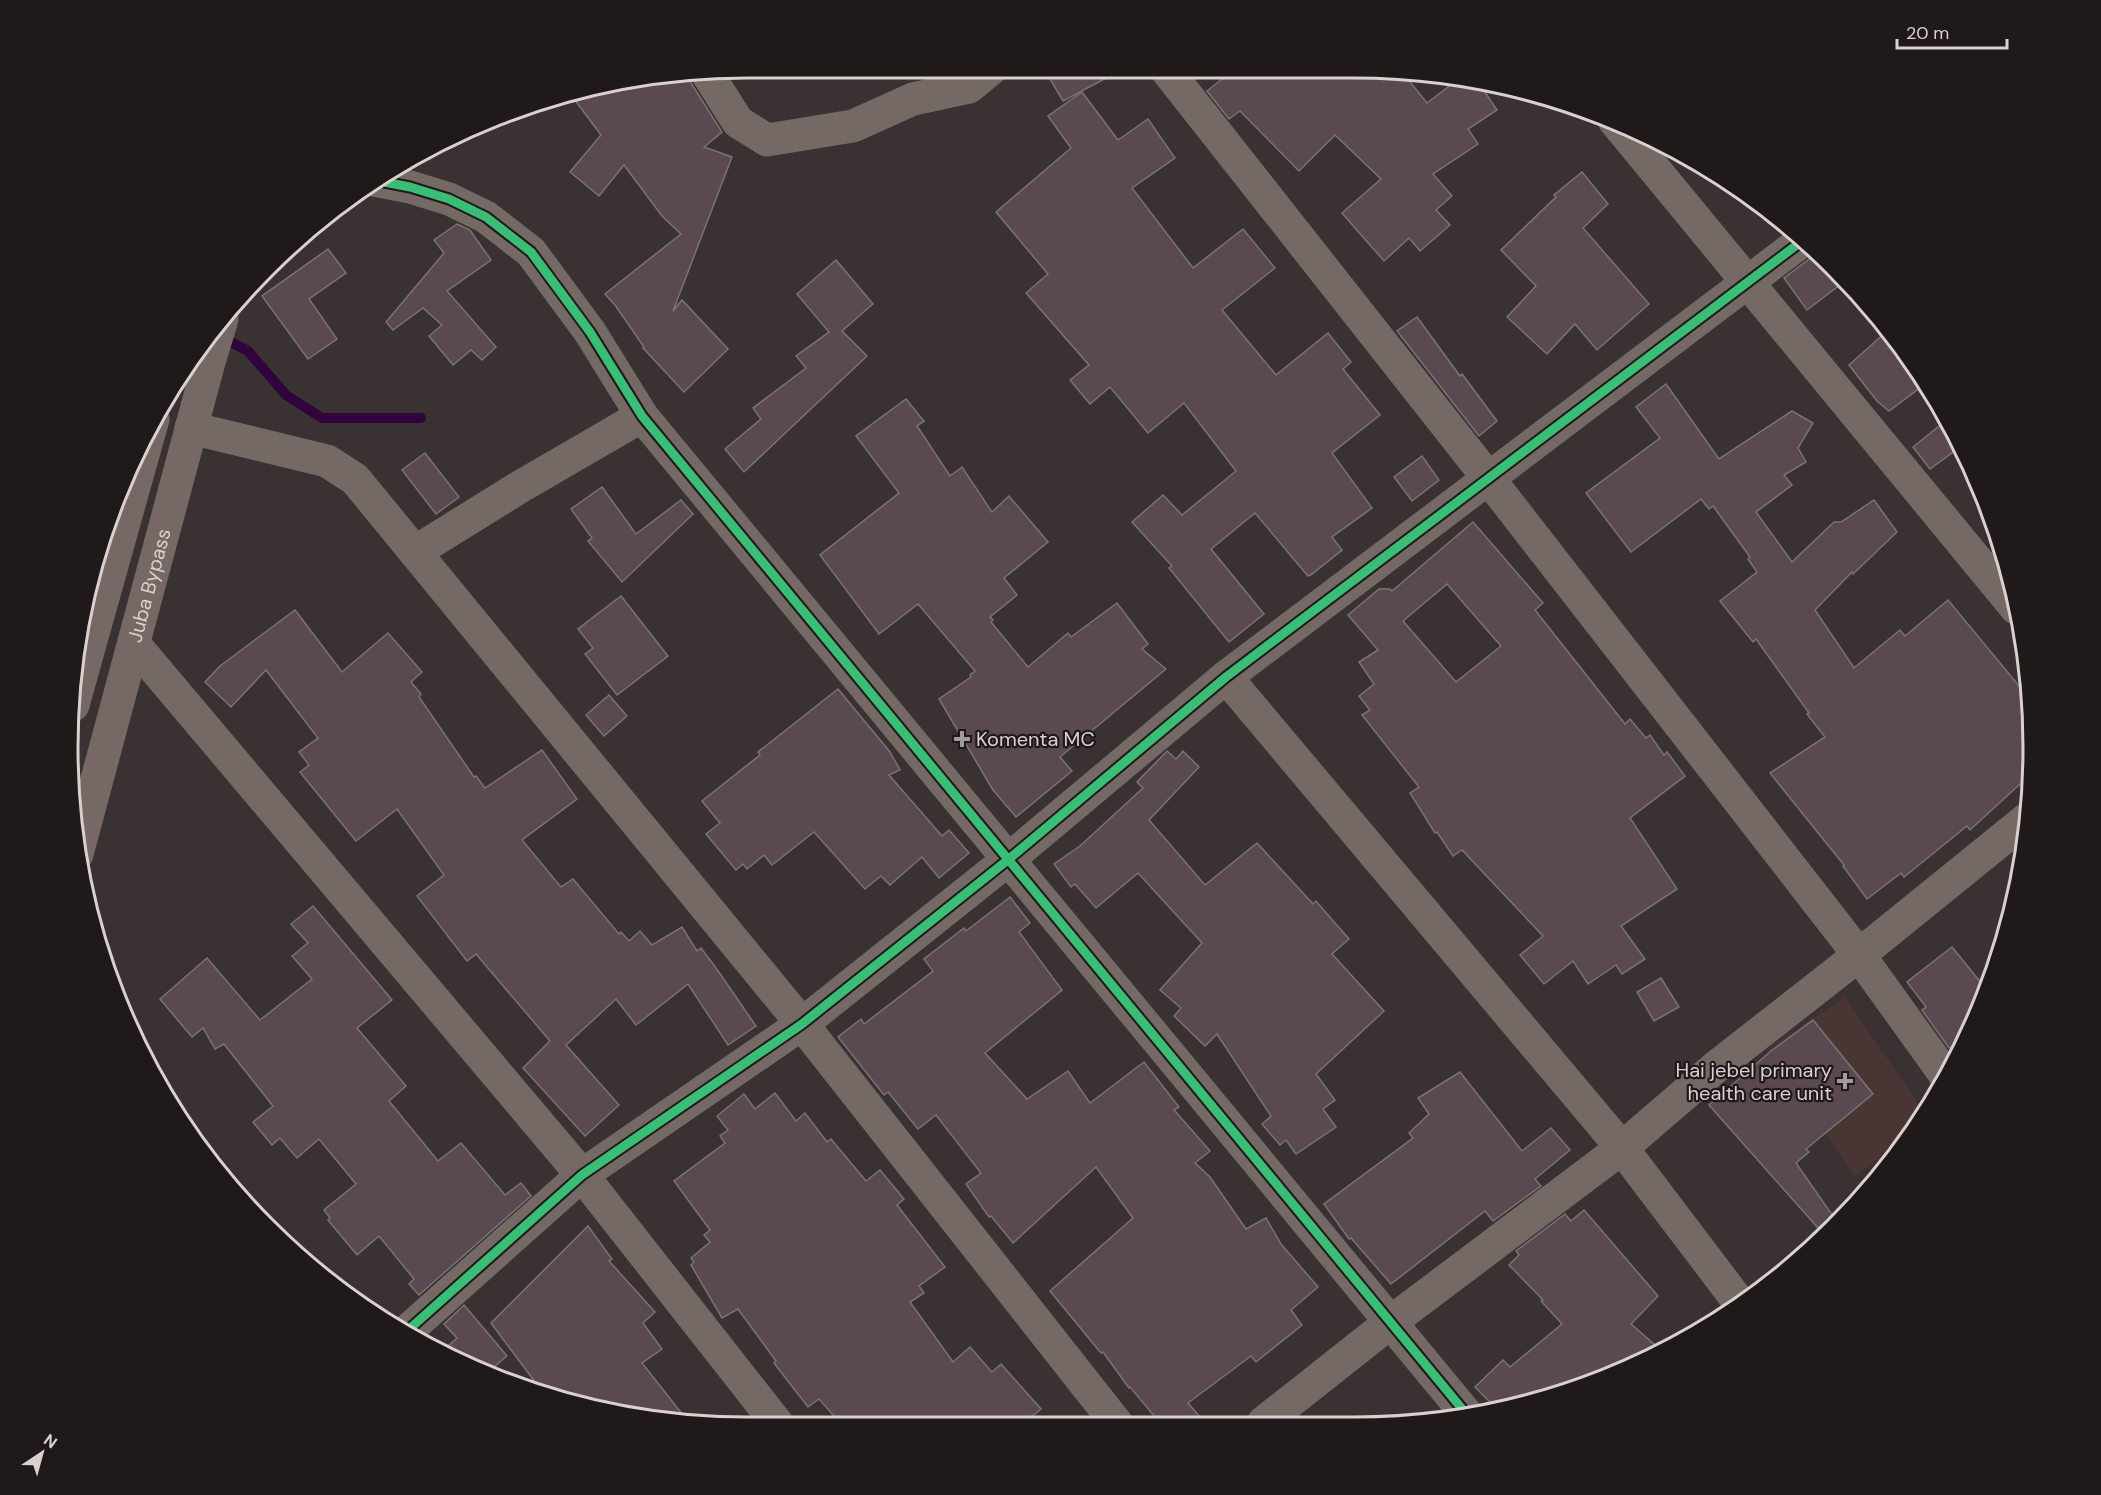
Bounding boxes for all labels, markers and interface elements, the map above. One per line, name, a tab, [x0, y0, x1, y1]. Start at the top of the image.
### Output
scale bar	[1897, 12, 2006, 50]
text: 20 m	[1906, 21, 1949, 45]
street label: Juba Bypass	[121, 526, 177, 645]
place label: Komenta MC	[976, 726, 1095, 752]
marker: Komenta MC	[953, 730, 971, 748]
place label: Hai jebel primary health care unit	[1676, 1057, 1832, 1106]
marker: Hai jebel primary health care unit	[1836, 1072, 1854, 1090]
north arrow	[12, 1423, 72, 1483]
text: N	[40, 1429, 61, 1453]

